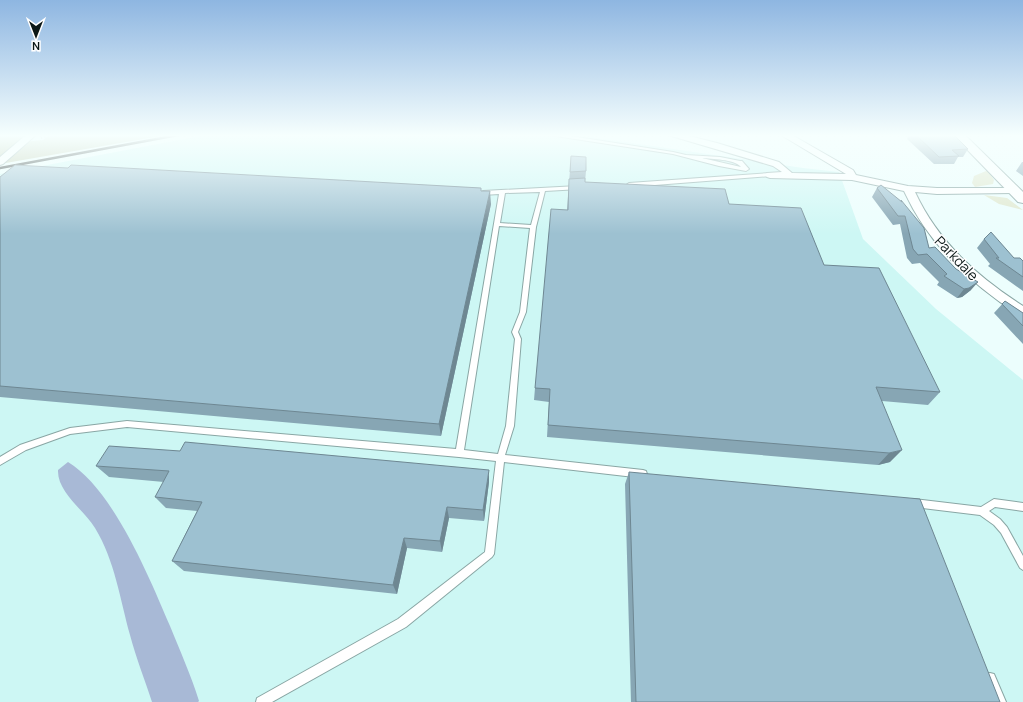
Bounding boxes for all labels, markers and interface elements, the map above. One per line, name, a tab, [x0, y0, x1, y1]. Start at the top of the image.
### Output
north arrow	[16, 16, 56, 56]
text: N	[32, 39, 40, 54]
street label: Parkdale	[931, 232, 983, 284]

